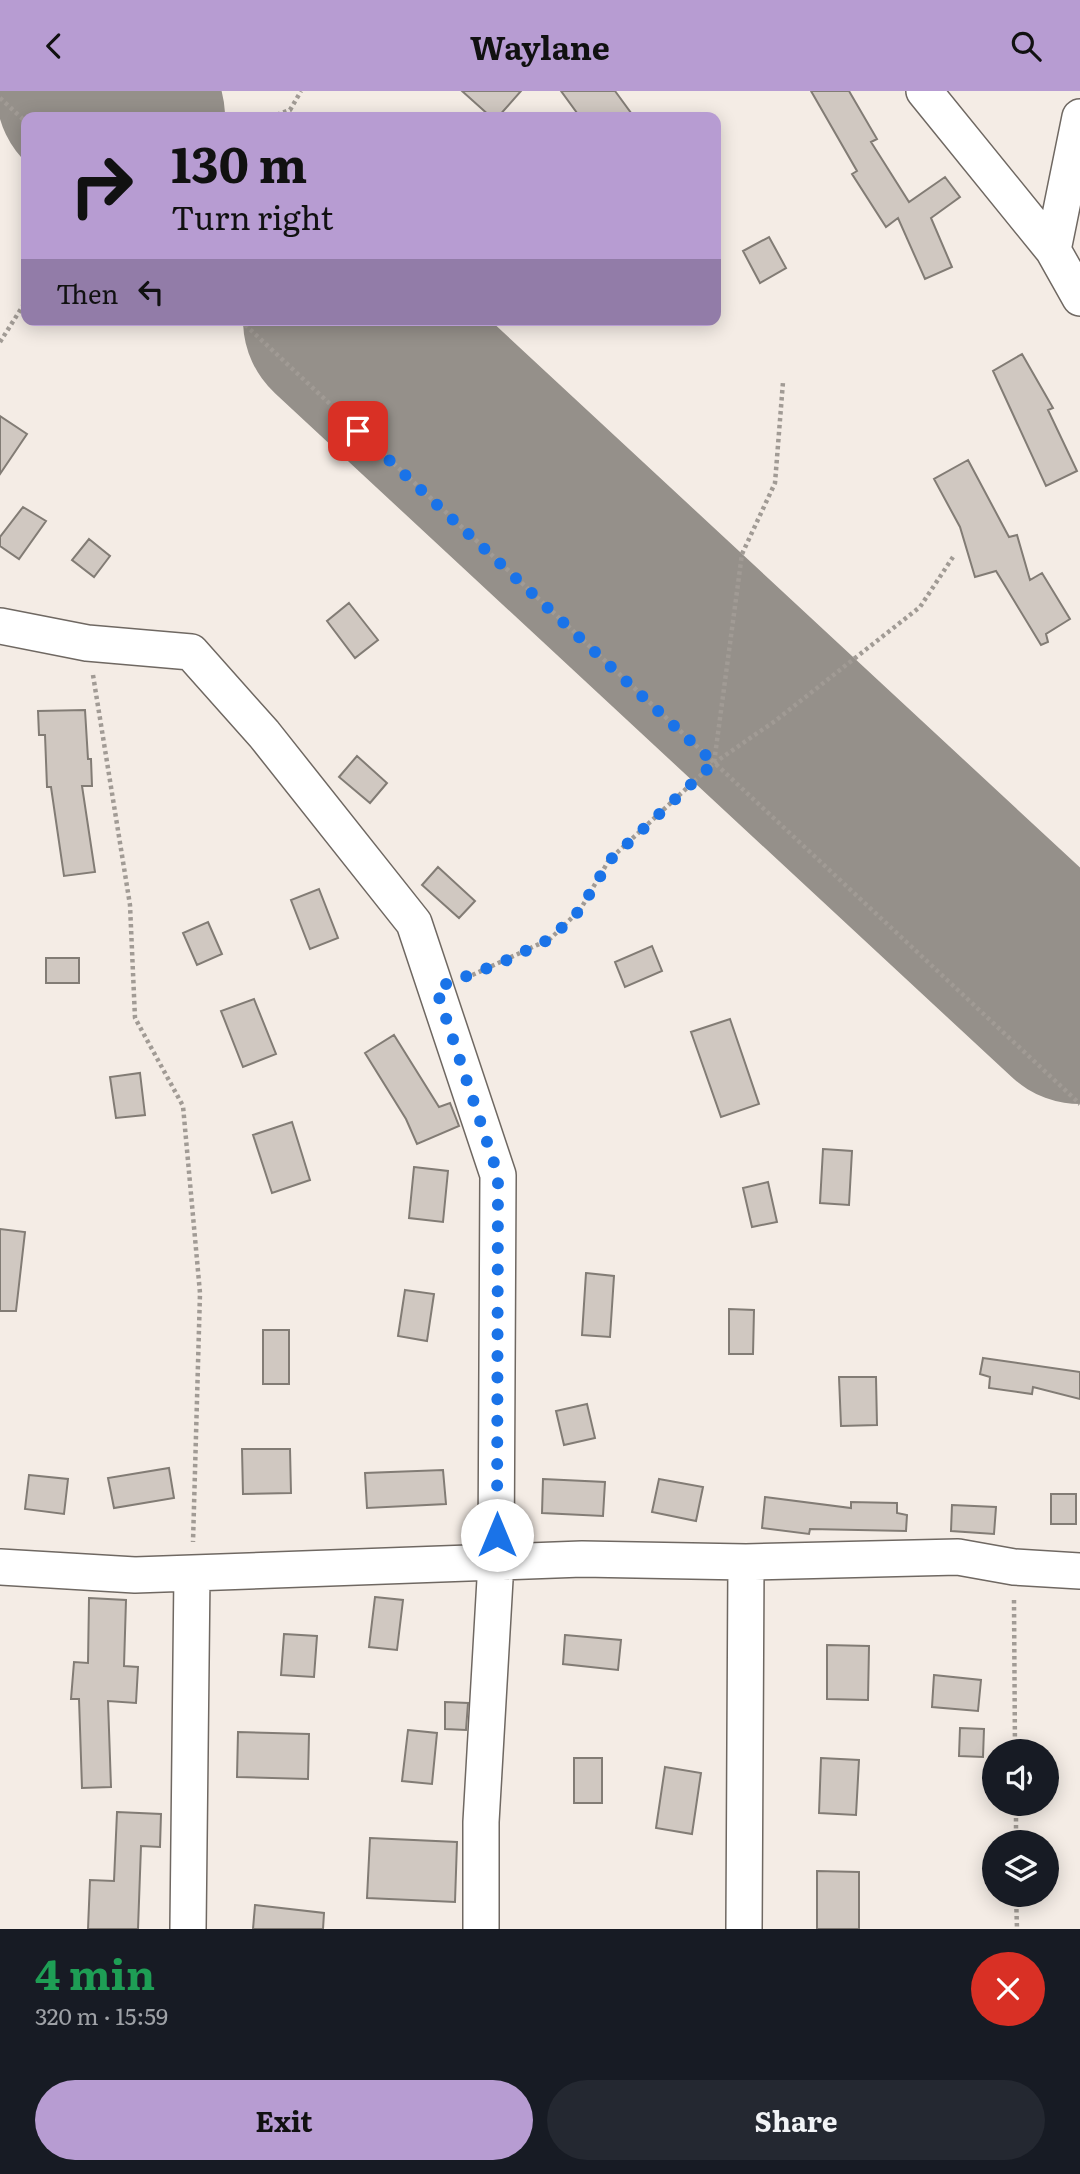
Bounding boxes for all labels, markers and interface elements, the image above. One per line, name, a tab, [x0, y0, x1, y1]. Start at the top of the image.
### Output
text: Waylane	[470, 22, 610, 70]
icon: back	[35, 27, 73, 65]
icon: search	[1007, 27, 1045, 65]
text: 130 m	[171, 125, 307, 198]
icon: right	[56, 140, 147, 231]
text: Turn right	[171, 192, 333, 240]
text: Then	[56, 273, 118, 312]
icon: left	[132, 273, 170, 311]
pin	[328, 401, 388, 461]
icon: arrive	[339, 412, 377, 450]
position arrow	[460, 1498, 534, 1572]
map controls	[982, 1739, 1059, 1907]
button: sound	[982, 1739, 1059, 1816]
button: layers	[982, 1830, 1059, 1907]
text: 4 min	[35, 1941, 155, 2003]
button: close	[971, 1952, 1045, 2026]
text: 320 m · 15:59	[35, 1998, 168, 2032]
button: Exit	[35, 2080, 533, 2160]
button: Share	[547, 2080, 1045, 2160]

